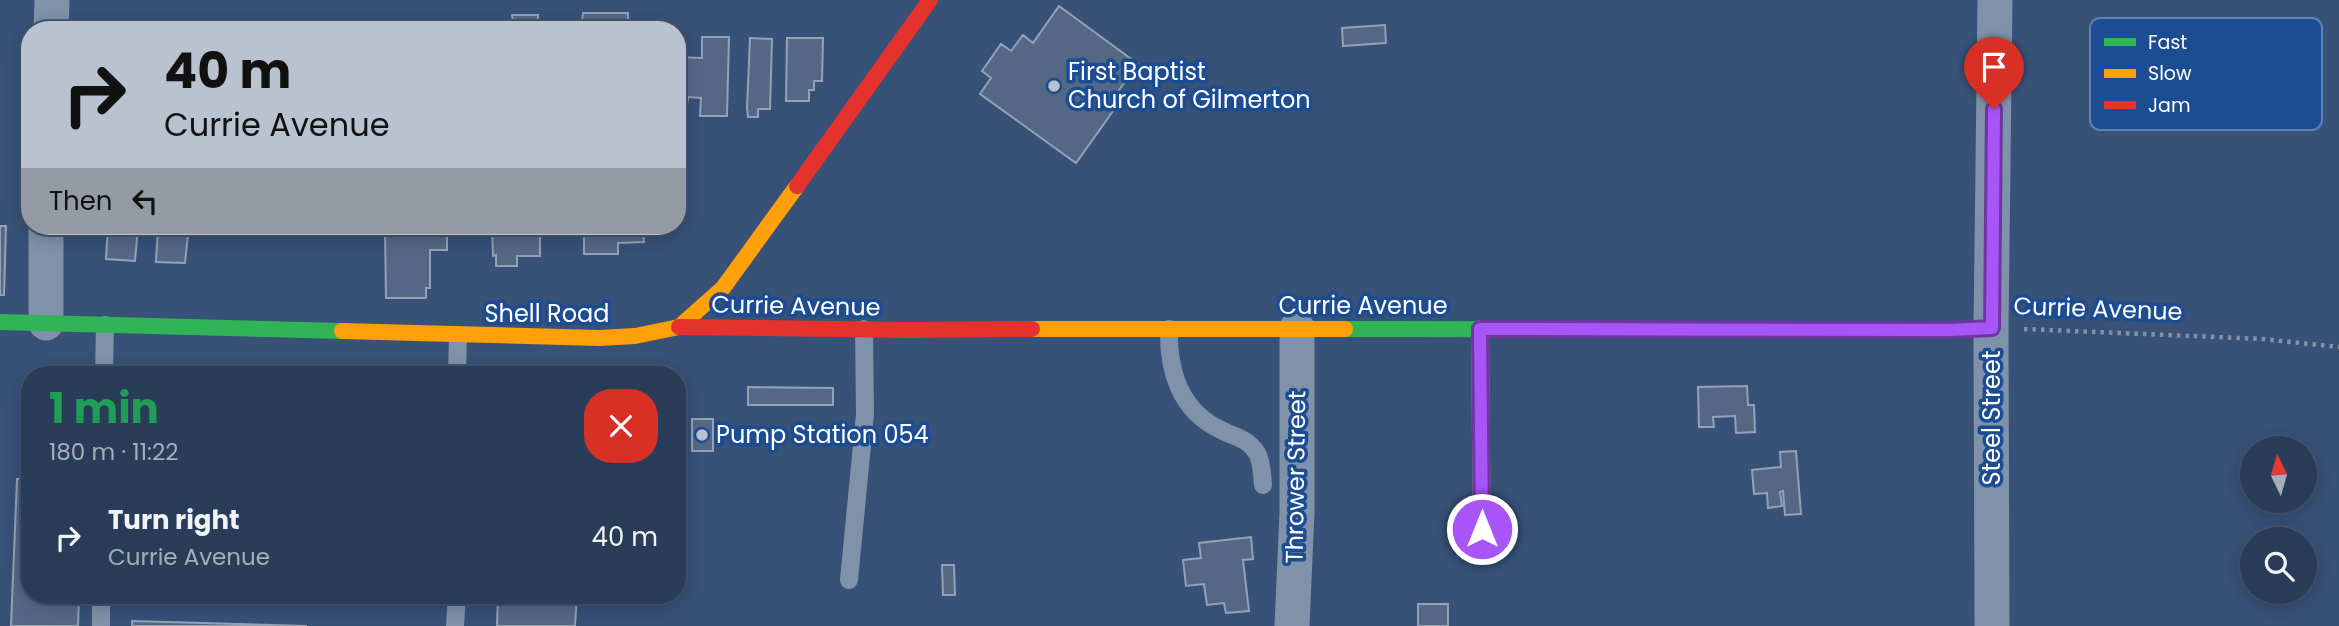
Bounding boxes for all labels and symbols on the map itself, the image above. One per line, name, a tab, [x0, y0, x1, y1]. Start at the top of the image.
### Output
legend	[2090, 18, 2322, 130]
text: Fast	[2148, 29, 2187, 56]
pin	[1964, 37, 2024, 109]
place label: First Baptist Church of Gilmerton	[1068, 55, 1311, 116]
text: Slow	[2148, 60, 2192, 87]
marker: First Baptist Church of Gilmerton	[1046, 78, 1062, 94]
text: Jam	[2148, 92, 2190, 119]
street label: Currie Avenue	[711, 288, 881, 323]
street label: Currie Avenue	[1278, 289, 1448, 322]
street label: Currie Avenue	[2013, 289, 2183, 328]
street label: Shell Road	[485, 297, 609, 330]
street label: Steel Street	[1975, 350, 2008, 486]
street label: Thrower Street	[1277, 390, 1314, 564]
place label: Pump Station 054	[716, 418, 929, 451]
marker: Pump Station 054	[694, 427, 710, 443]
north arrow	[2240, 436, 2317, 513]
position arrow	[1445, 492, 1519, 566]

